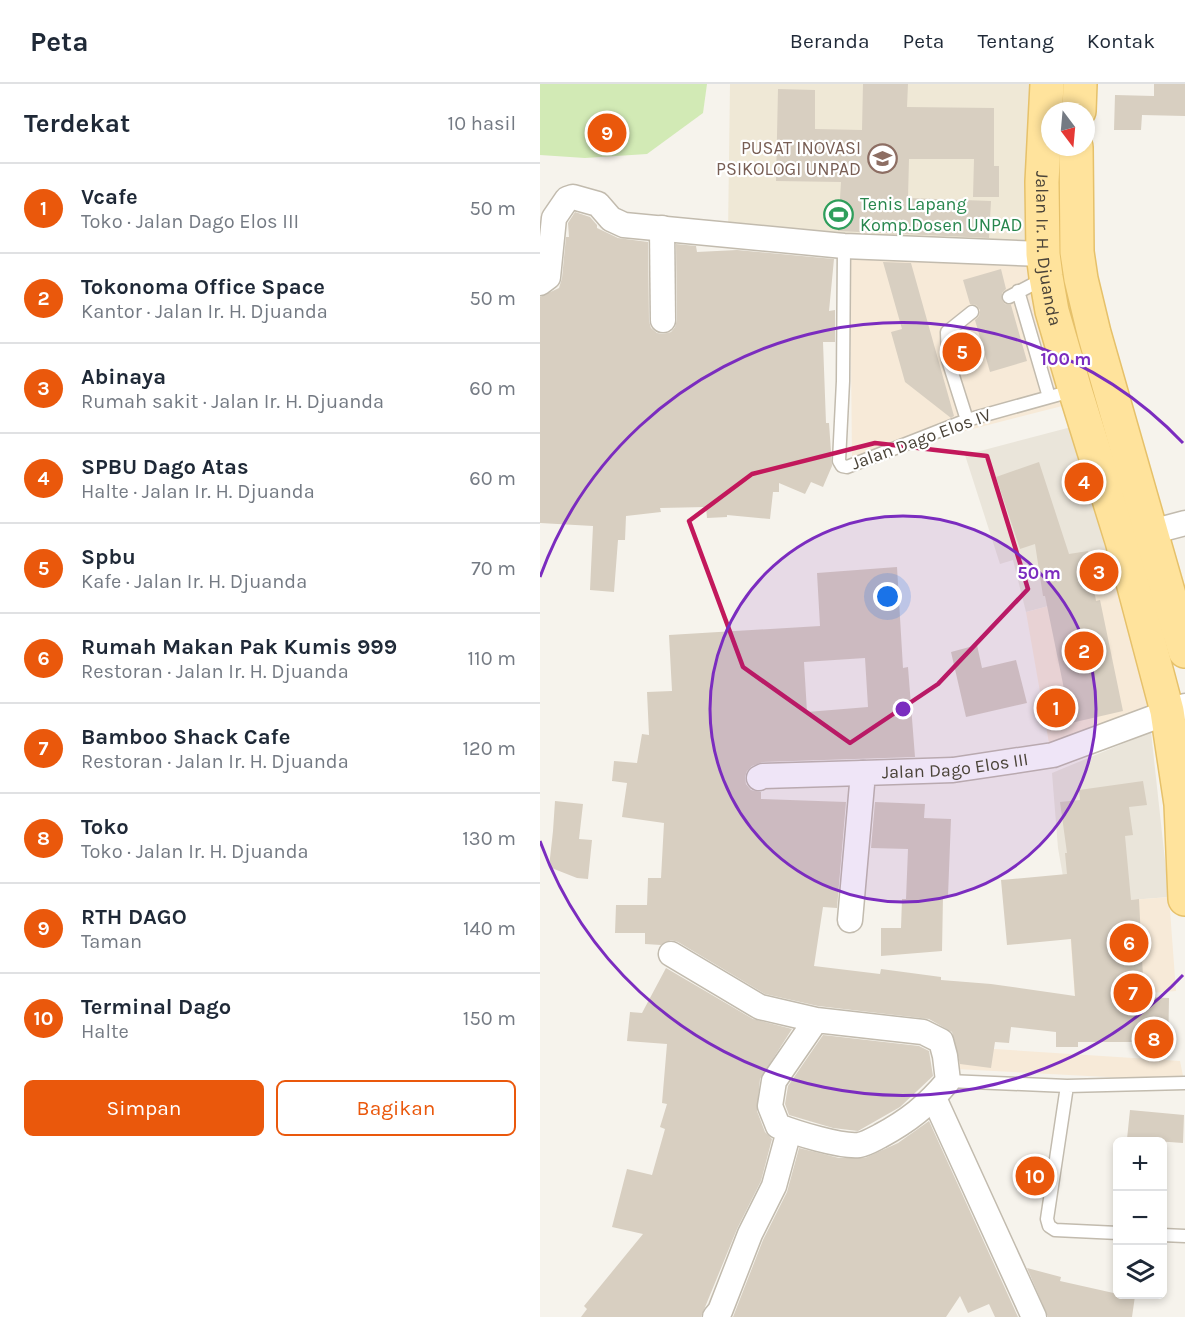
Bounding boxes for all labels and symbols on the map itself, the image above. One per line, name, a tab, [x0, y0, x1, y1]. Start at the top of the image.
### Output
north arrow	[1041, 102, 1095, 156]
pin: 9	[588, 110, 626, 156]
place label: PUSAT INOVASI PSIKOLOGI UNPAD	[716, 137, 861, 180]
school or university icon: PUSAT INOVASI PSIKOLOGI UNPAD	[866, 142, 898, 174]
street label: Jalan Ir. H. Djuanda	[1031, 170, 1067, 329]
place label: Tenis Lapang Komp.Dosen UNPAD	[860, 193, 1022, 236]
sports icon: Tenis Lapang Komp.Dosen UNPAD	[823, 198, 855, 230]
pin: 5	[942, 330, 982, 374]
text: 100 m	[1041, 348, 1091, 370]
street label: Jalan Dago Elos IV	[848, 403, 994, 475]
pin: 4	[1064, 460, 1104, 504]
pin: 3	[1080, 550, 1118, 594]
text: 50 m	[1017, 562, 1061, 584]
your location	[873, 582, 902, 611]
pin: 2	[1064, 628, 1104, 674]
pin: 1	[1036, 686, 1076, 730]
centre of rings	[893, 699, 913, 719]
street label: Jalan Dago Elos III	[881, 748, 1030, 783]
pin: 6	[1110, 920, 1148, 966]
pin: 7	[1114, 970, 1152, 1016]
pin: 8	[1134, 1016, 1174, 1062]
pin: 10	[1016, 1154, 1054, 1198]

